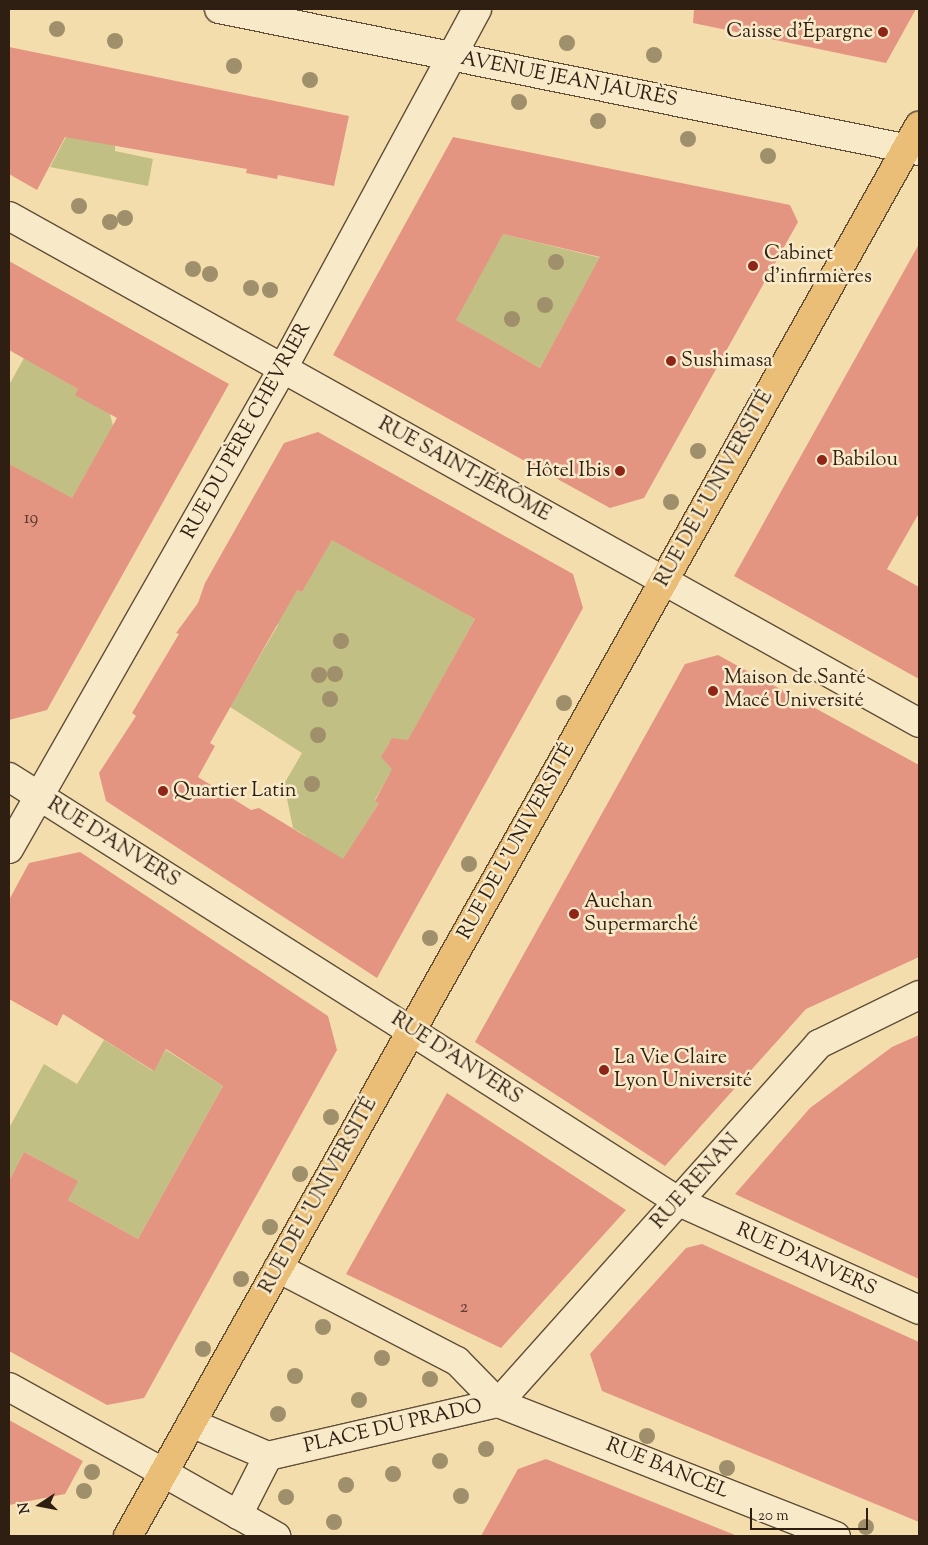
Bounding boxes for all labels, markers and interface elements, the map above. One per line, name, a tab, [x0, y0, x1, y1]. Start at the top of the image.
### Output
place label: Caisse d'Épargne	[726, 20, 873, 44]
marker: Caisse d'Épargne	[877, 26, 889, 38]
street label: AVENUE JEAN JAURÈS	[459, 47, 679, 113]
place label: Cabinet d'infirmières	[764, 243, 872, 290]
marker: Cabinet d'infirmières	[746, 259, 760, 273]
street label: RUE DU PÈRE CHEVRIER	[177, 319, 317, 543]
place label: Sushimasa	[681, 349, 773, 373]
marker: Sushimasa	[665, 355, 677, 367]
street label: RUE DE L'UNIVERSITÉ	[651, 387, 779, 591]
street label: RUE SAINT-JÉRÔME	[374, 413, 554, 527]
place label: Babilou	[832, 448, 898, 472]
marker: Babilou	[816, 454, 828, 466]
place label: Hôtel Ibis	[526, 459, 610, 483]
marker: Hôtel Ibis	[614, 465, 626, 477]
house number: 19	[24, 508, 38, 530]
place label: Maison de Santé Macé Université	[724, 667, 866, 714]
marker: Maison de Santé Macé Université	[706, 684, 720, 698]
street label: RUE DE L'UNIVERSITÉ	[453, 740, 581, 944]
place label: Quartier Latin	[173, 779, 297, 803]
marker: Quartier Latin	[157, 785, 169, 797]
street label: RUE D'ANVERS	[43, 793, 183, 893]
place label: Auchan Supermarché	[584, 890, 698, 937]
marker: Auchan Supermarché	[568, 908, 580, 920]
street label: RUE D'ANVERS	[386, 1008, 526, 1110]
place label: La Vie Claire Lyon Université	[614, 1046, 752, 1093]
marker: La Vie Claire Lyon Université	[598, 1064, 610, 1076]
street label: RUE DE L'UNIVERSITÉ	[255, 1094, 383, 1298]
street label: RUE RENAN	[647, 1129, 745, 1235]
street label: RUE D'ANVERS	[732, 1218, 880, 1302]
house number: 2	[460, 1297, 468, 1319]
street label: PLACE DU PRADO	[302, 1395, 484, 1459]
street label: RUE BANCEL	[602, 1433, 732, 1505]
north arrow	[15, 1480, 65, 1530]
scale bar	[753, 1498, 870, 1530]
text: N	[14, 1500, 36, 1515]
text: 20 m	[758, 1506, 789, 1527]

